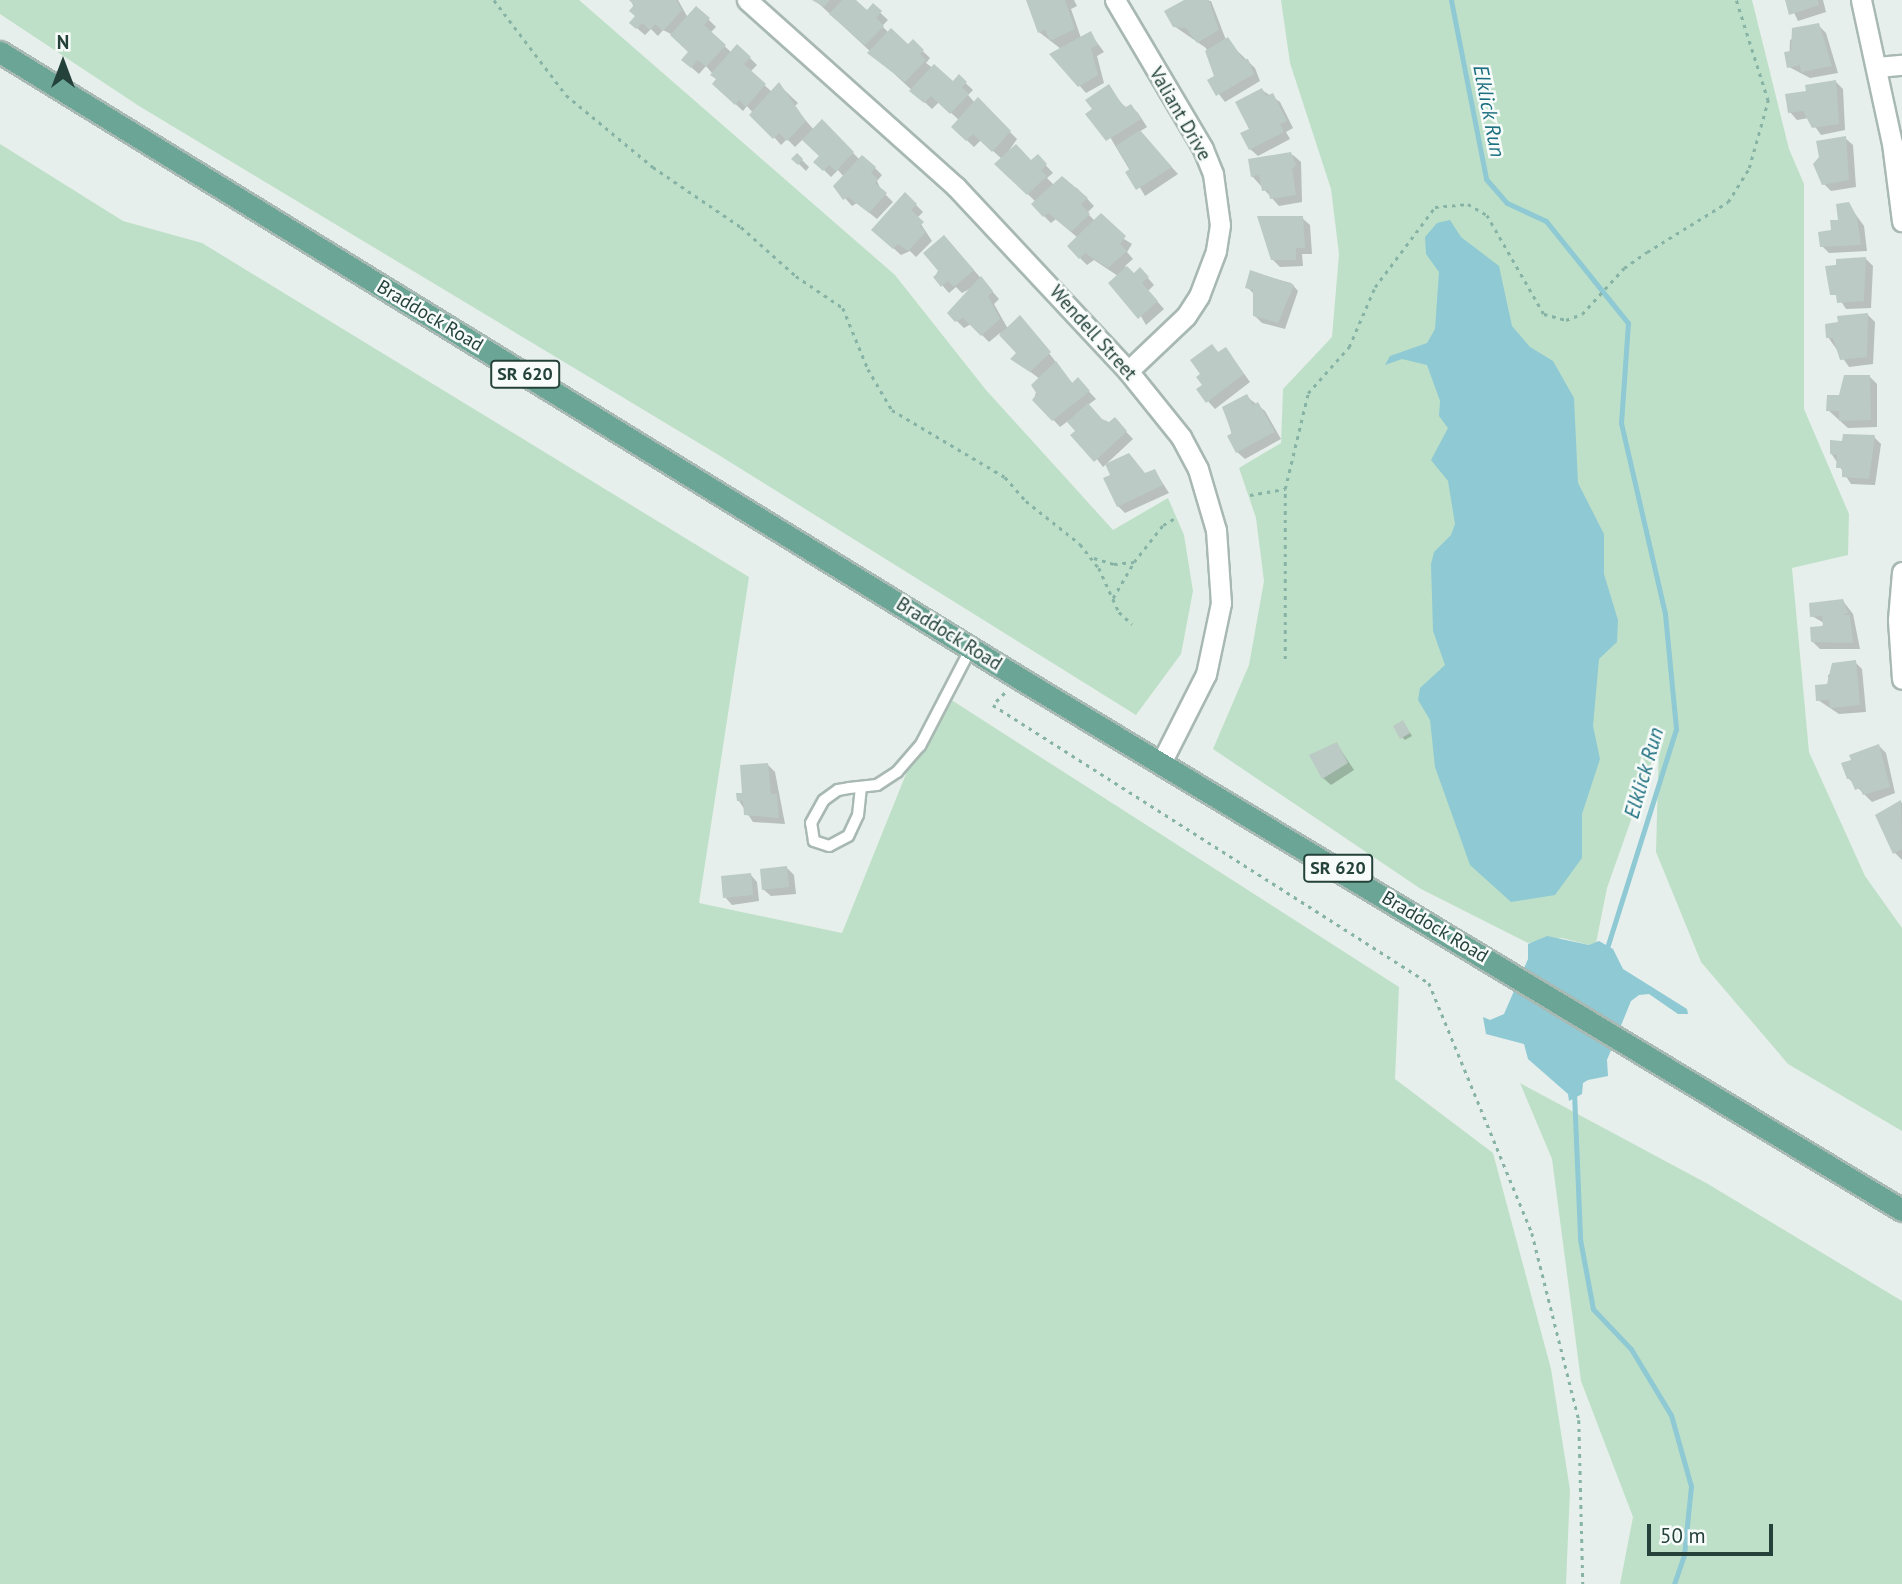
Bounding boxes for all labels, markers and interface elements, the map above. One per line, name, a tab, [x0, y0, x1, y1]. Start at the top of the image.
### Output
north arrow	[28, 28, 98, 98]
text: N	[57, 30, 69, 54]
water label: Elklick Run	[1468, 62, 1510, 160]
street label: Valiant Drive	[1144, 63, 1216, 165]
street label: Braddock Road	[372, 275, 488, 357]
street label: Wendell Street	[1045, 281, 1141, 385]
road number: SR 620	[490, 360, 560, 388]
street label: Braddock Road	[892, 592, 1006, 676]
water label: Elklick Run	[1619, 724, 1669, 822]
road number: SR 620	[1303, 854, 1373, 882]
street label: Braddock Road	[1377, 886, 1493, 968]
scale bar	[1650, 1510, 1776, 1554]
text: 50 m	[1660, 1522, 1706, 1549]

